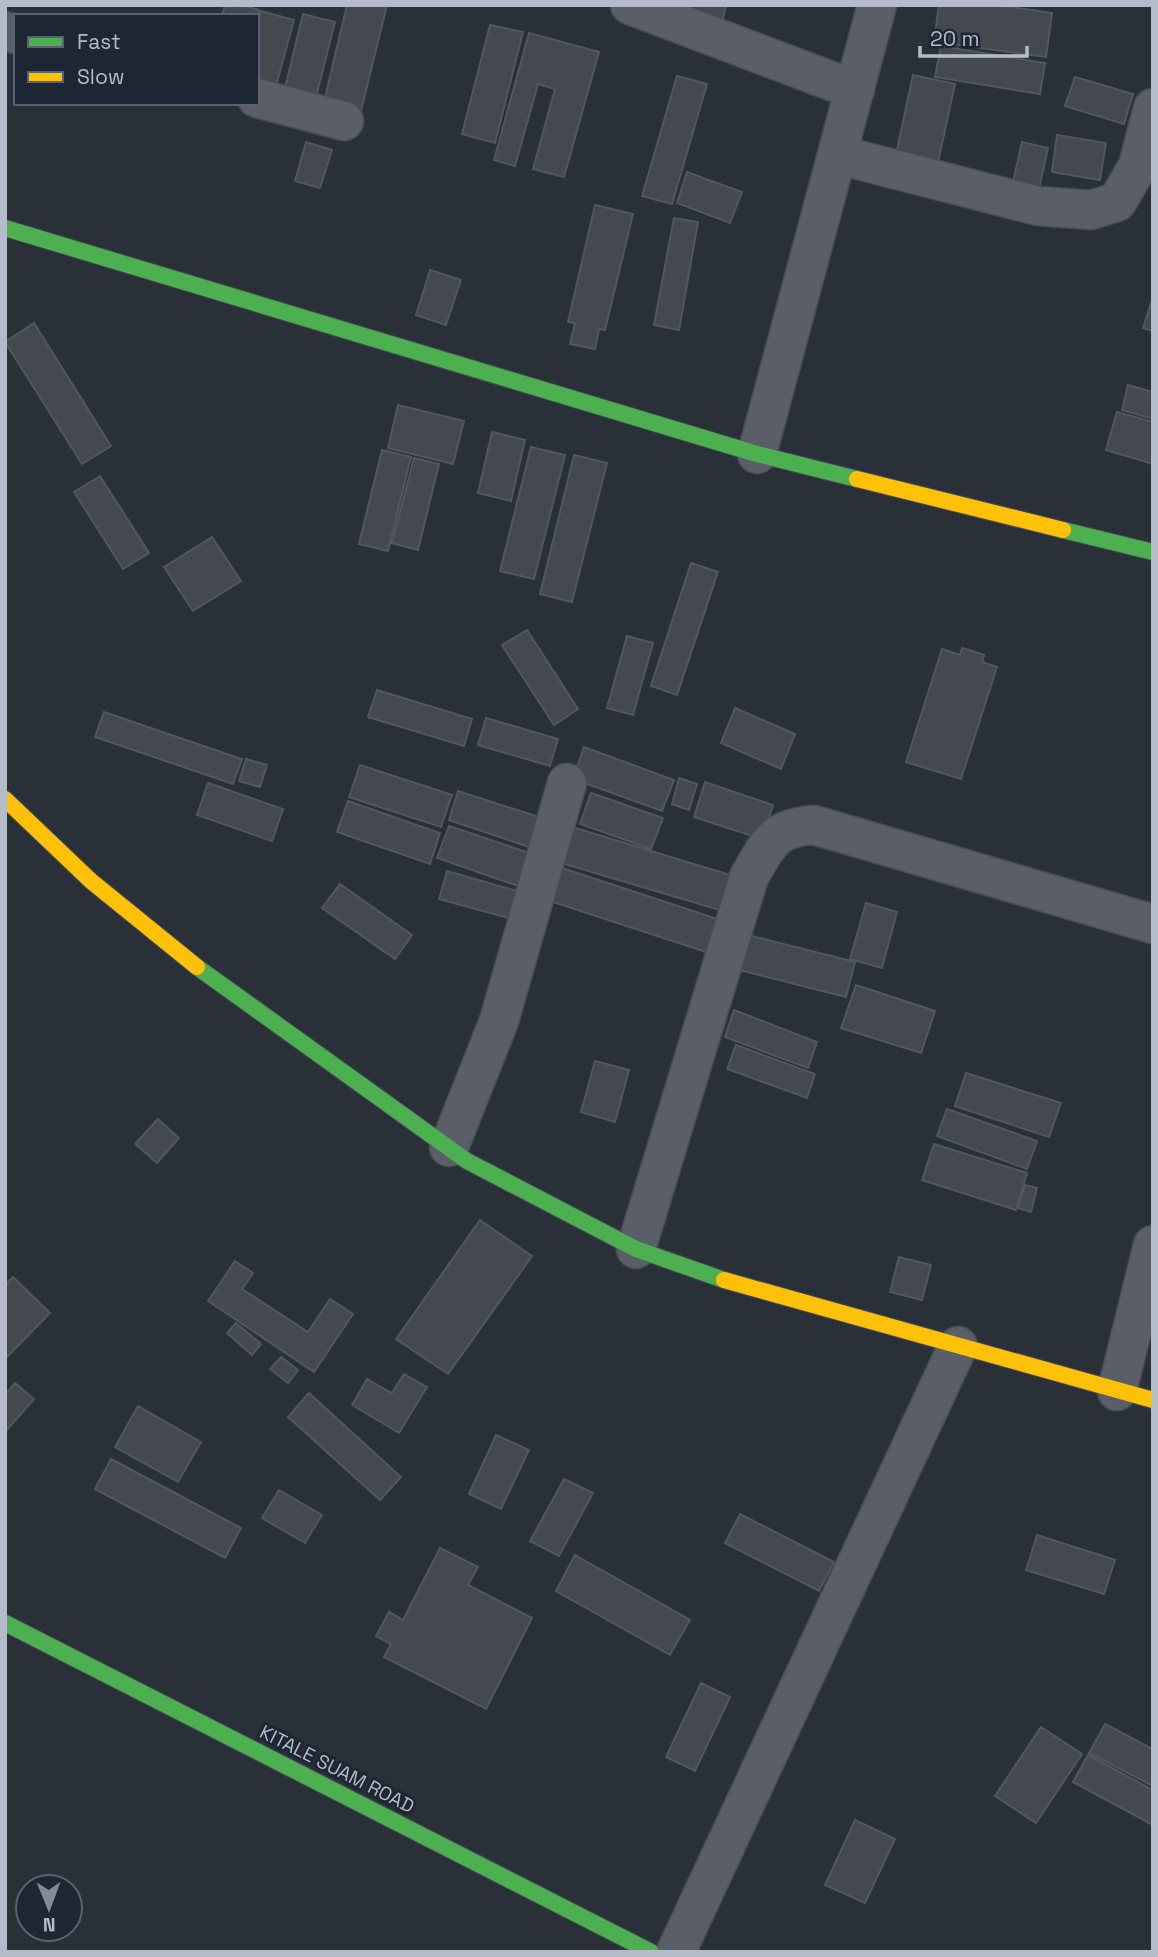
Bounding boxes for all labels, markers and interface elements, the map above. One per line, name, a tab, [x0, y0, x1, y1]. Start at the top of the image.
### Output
legend	[14, 14, 259, 105]
scale bar	[920, 14, 1027, 58]
text: 20 m	[930, 25, 980, 52]
text: Fast	[77, 28, 121, 55]
text: Slow	[77, 63, 125, 90]
street label: KITALE SUAM ROAD	[255, 1719, 419, 1819]
north arrow	[14, 1873, 84, 1943]
text: N	[43, 1912, 56, 1937]

